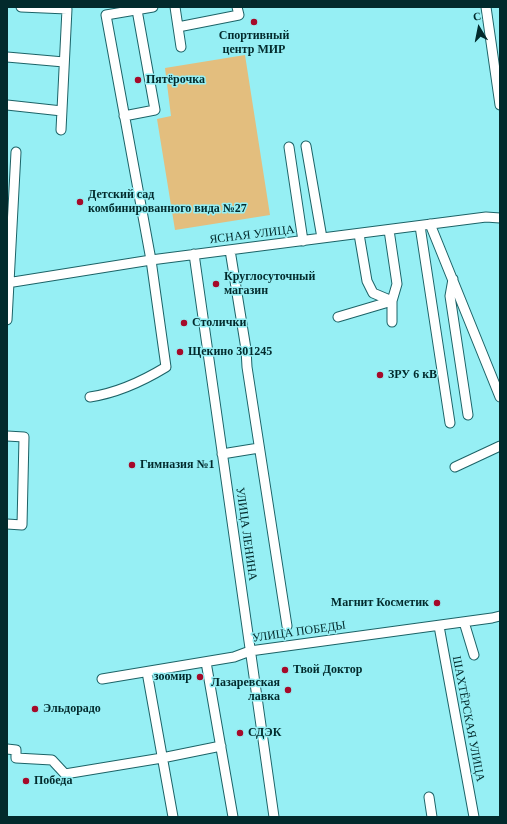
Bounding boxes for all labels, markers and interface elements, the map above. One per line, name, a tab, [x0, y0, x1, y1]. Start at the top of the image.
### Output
north arrow	[459, 8, 499, 48]
text: С	[472, 10, 482, 23]
marker: Спортивный центр МИР	[249, 17, 259, 27]
place label: Спортивный центр МИР	[219, 29, 289, 57]
place label: Пятёрочка	[146, 73, 205, 87]
marker: Пятёрочка	[133, 75, 143, 85]
place label: Детский сад комбинированного вида №27	[88, 188, 247, 216]
marker: Детский сад комбинированного вида №27	[75, 197, 85, 207]
street label: ЯСНАЯ УЛИЦА	[209, 223, 295, 247]
place label: Круглосуточный магазин	[224, 270, 315, 298]
marker: Круглосуточный магазин	[211, 279, 221, 289]
place label: Столички	[192, 316, 246, 330]
marker: Столички	[179, 318, 189, 328]
place label: Щекино 301245	[188, 345, 272, 359]
marker: Щекино 301245	[175, 347, 185, 357]
place label: ЗРУ 6 кВ	[388, 368, 437, 382]
marker: ЗРУ 6 кВ	[375, 370, 385, 380]
place label: Гимназия №1	[140, 458, 214, 472]
marker: Гимназия №1	[127, 460, 137, 470]
street label: УЛИЦА ЛЕНИНА	[232, 486, 260, 582]
place label: Магнит Косметик	[331, 596, 429, 610]
marker: Магнит Косметик	[432, 598, 442, 608]
street label: УЛИЦА ПОБЕДЫ	[251, 618, 347, 646]
street label: ШАХТЁРСКАЯ УЛИЦА	[449, 655, 487, 783]
place label: Твой Доктор	[293, 663, 362, 677]
marker: Твой Доктор	[280, 665, 290, 675]
place label: зоомир	[154, 670, 192, 684]
marker: зоомир	[195, 672, 205, 682]
place label: Лазаревская лавка	[211, 676, 280, 704]
marker: Лазаревская лавка	[283, 685, 293, 695]
place label: Эльдорадо	[43, 702, 101, 716]
marker: Эльдорадо	[30, 704, 40, 714]
place label: СДЭК	[248, 726, 281, 740]
marker: СДЭК	[235, 728, 245, 738]
place label: Победа	[34, 774, 72, 788]
marker: Победа	[21, 776, 31, 786]

